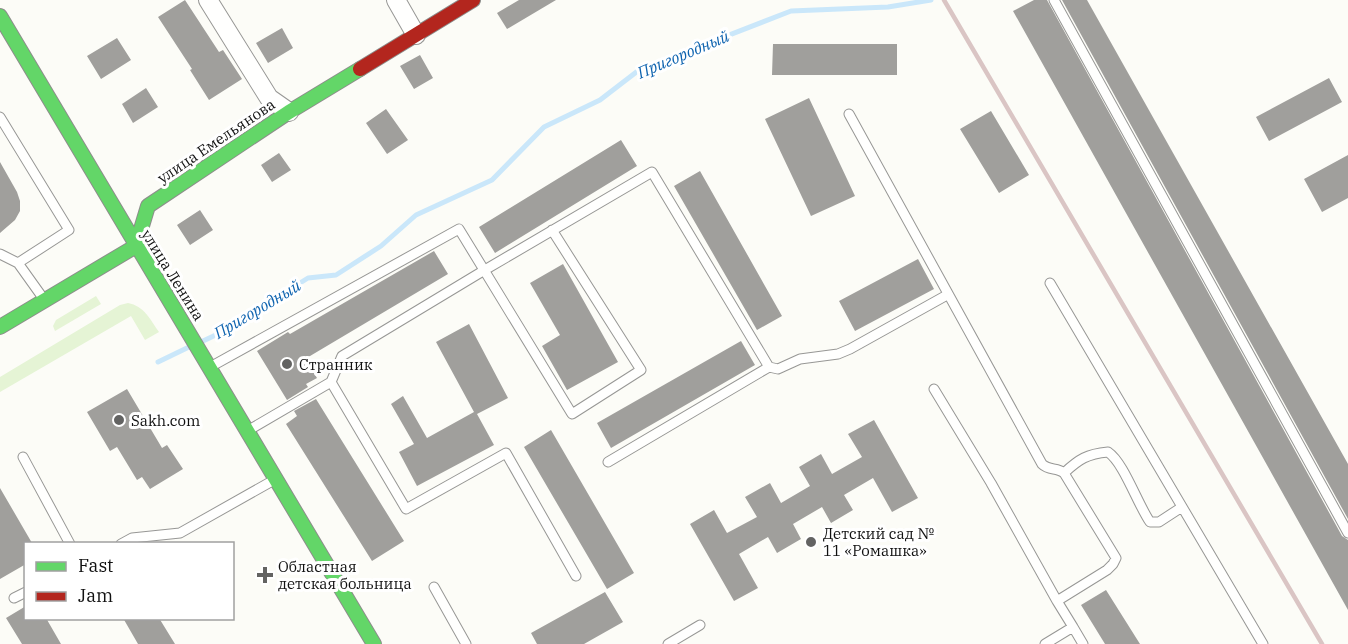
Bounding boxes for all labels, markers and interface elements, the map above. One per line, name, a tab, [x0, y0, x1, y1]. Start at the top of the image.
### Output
water label: Пригородный	[633, 26, 732, 83]
street label: улица Емельянова	[154, 95, 278, 187]
street label: улица Ленина	[137, 226, 209, 324]
water label: Пригородный	[209, 275, 304, 343]
place label: Странник	[299, 355, 373, 374]
marker: Странник	[280, 357, 294, 371]
place label: Sakh.com	[131, 411, 200, 430]
marker: Sakh.com	[112, 413, 126, 427]
place label: Детский сад № 11 «Ромашка»	[823, 524, 934, 560]
marker: Детский сад № 11 «Ромашка»	[804, 535, 818, 549]
legend	[24, 542, 234, 620]
text: Fast	[78, 554, 113, 577]
place label: Областная детская больница	[278, 557, 412, 593]
marker: Областная детская больница	[256, 566, 274, 584]
text: Jam	[78, 584, 113, 607]

